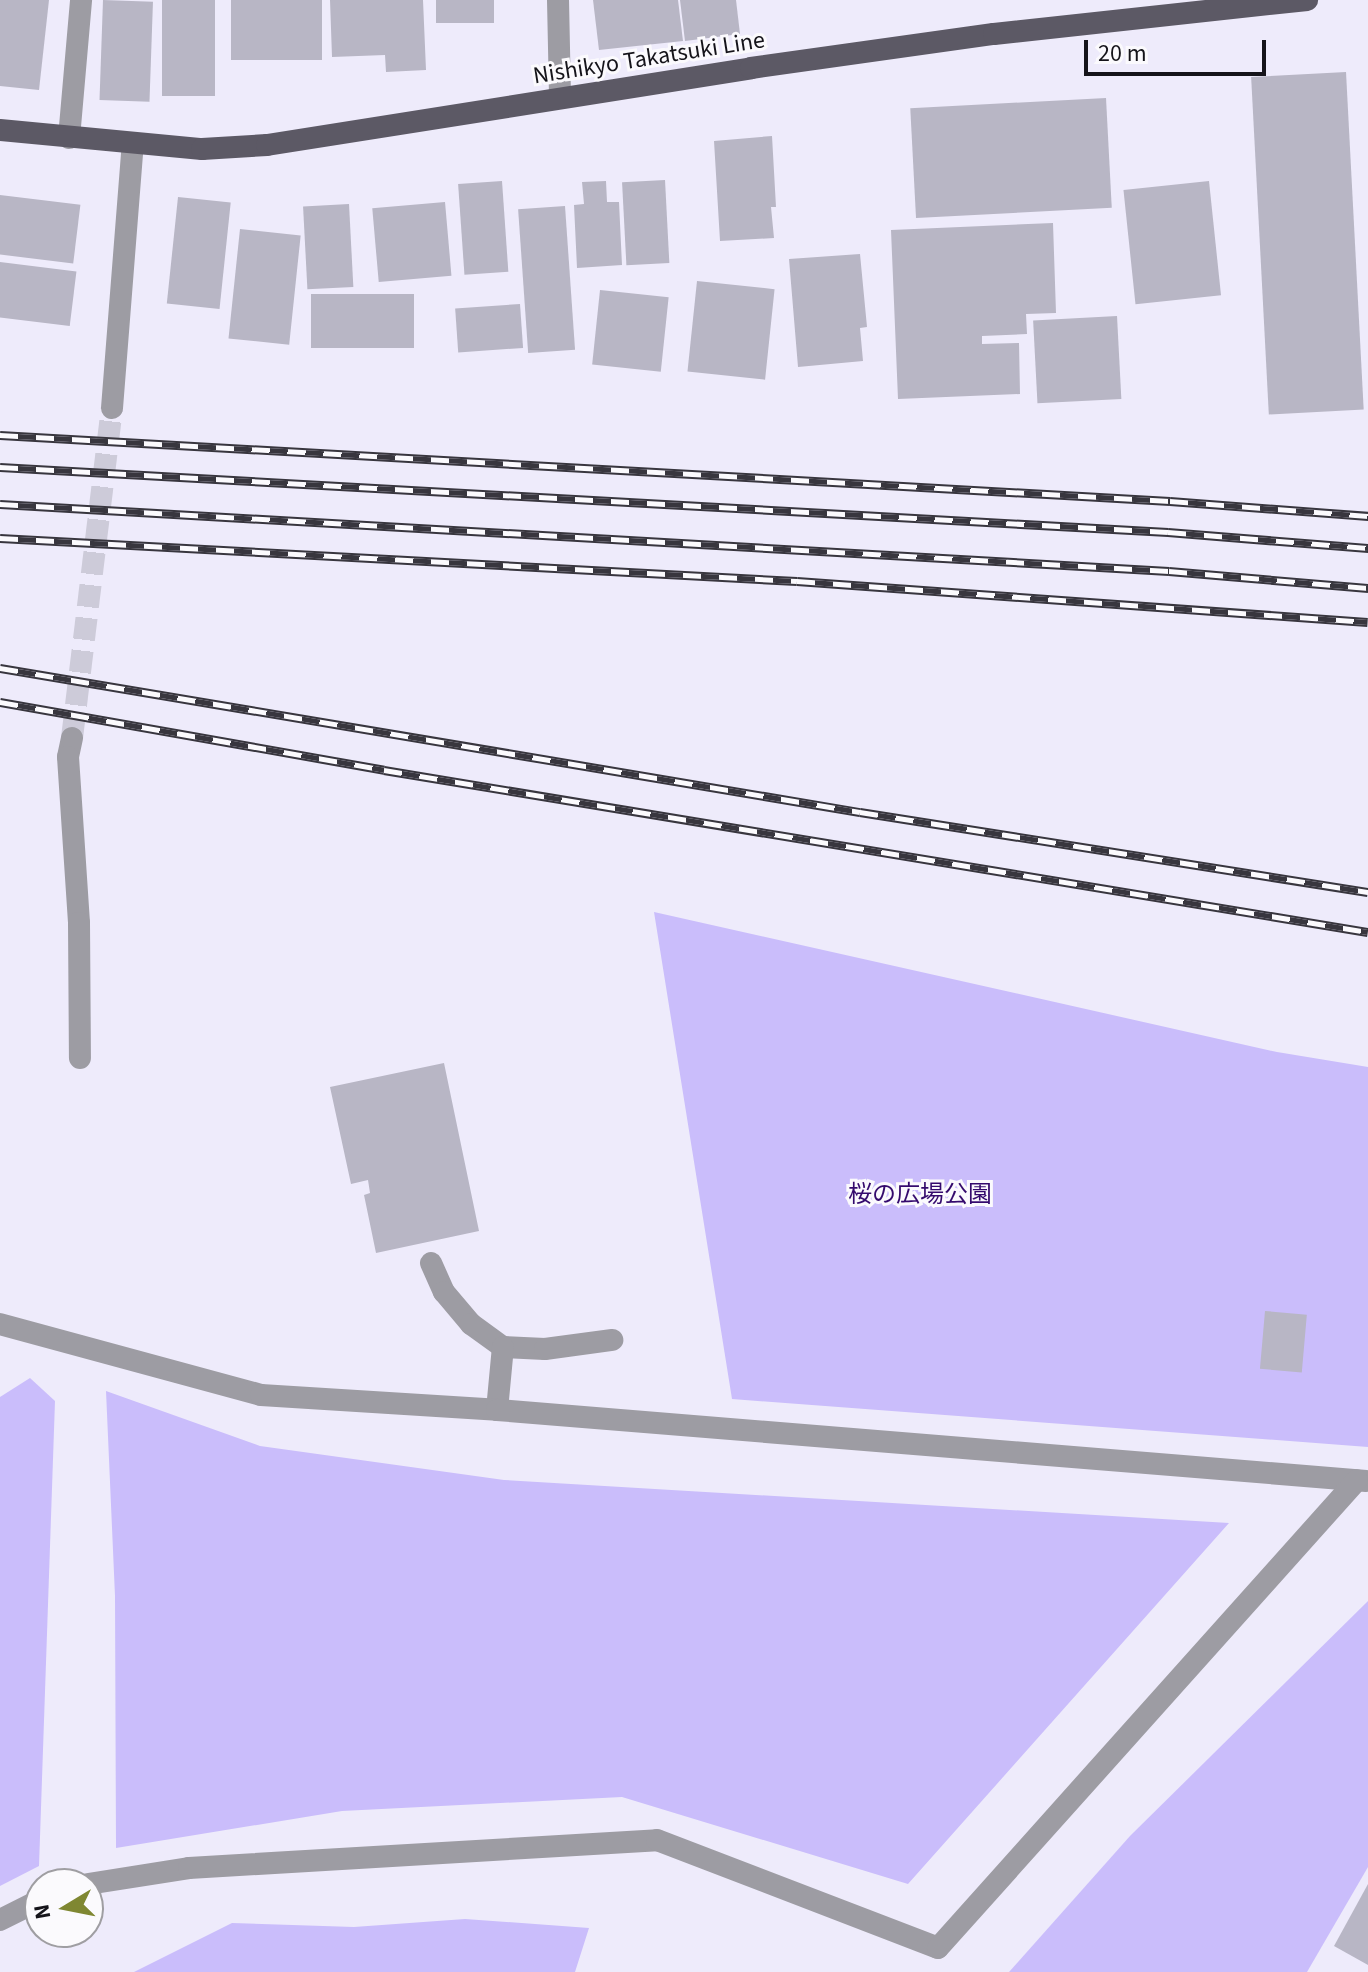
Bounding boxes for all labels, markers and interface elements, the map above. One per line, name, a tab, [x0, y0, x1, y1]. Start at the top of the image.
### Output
scale bar	[1088, 24, 1270, 74]
street label: Nishikyo Takatsuki Line	[531, 25, 767, 91]
text: 20 m	[1098, 36, 1147, 71]
park label: 桜の広場公園	[848, 1181, 992, 1209]
north arrow	[24, 1868, 104, 1948]
text: N	[25, 1902, 59, 1922]

